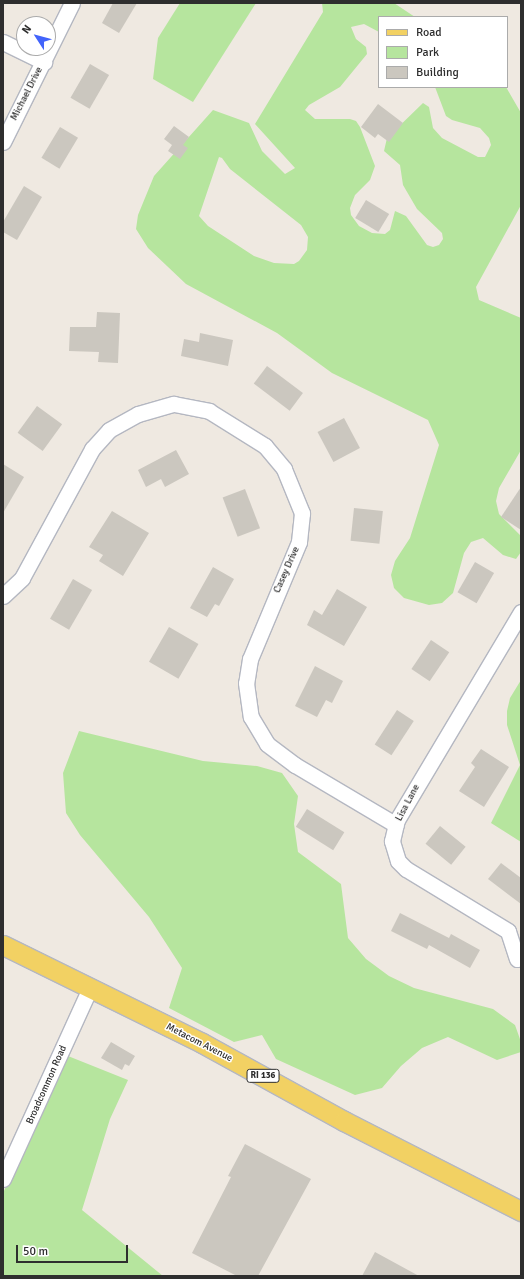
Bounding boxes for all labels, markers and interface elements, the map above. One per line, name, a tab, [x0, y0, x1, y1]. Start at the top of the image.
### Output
north arrow	[16, 16, 56, 56]
legend	[378, 16, 508, 88]
text: N	[19, 22, 34, 36]
text: Road	[416, 25, 442, 40]
text: Park	[416, 45, 439, 60]
street label: Michael Drive	[8, 65, 46, 123]
text: Building	[416, 65, 459, 80]
street label: Casey Drive	[271, 545, 303, 595]
street label: Lisa Lane	[393, 783, 423, 823]
street label: Metacom Avenue	[164, 1021, 234, 1065]
street label: Broadcommon Road	[24, 1044, 70, 1126]
road number: RI 136	[246, 1069, 280, 1083]
scale bar	[18, 1237, 130, 1263]
text: 50 m	[23, 1244, 48, 1259]

